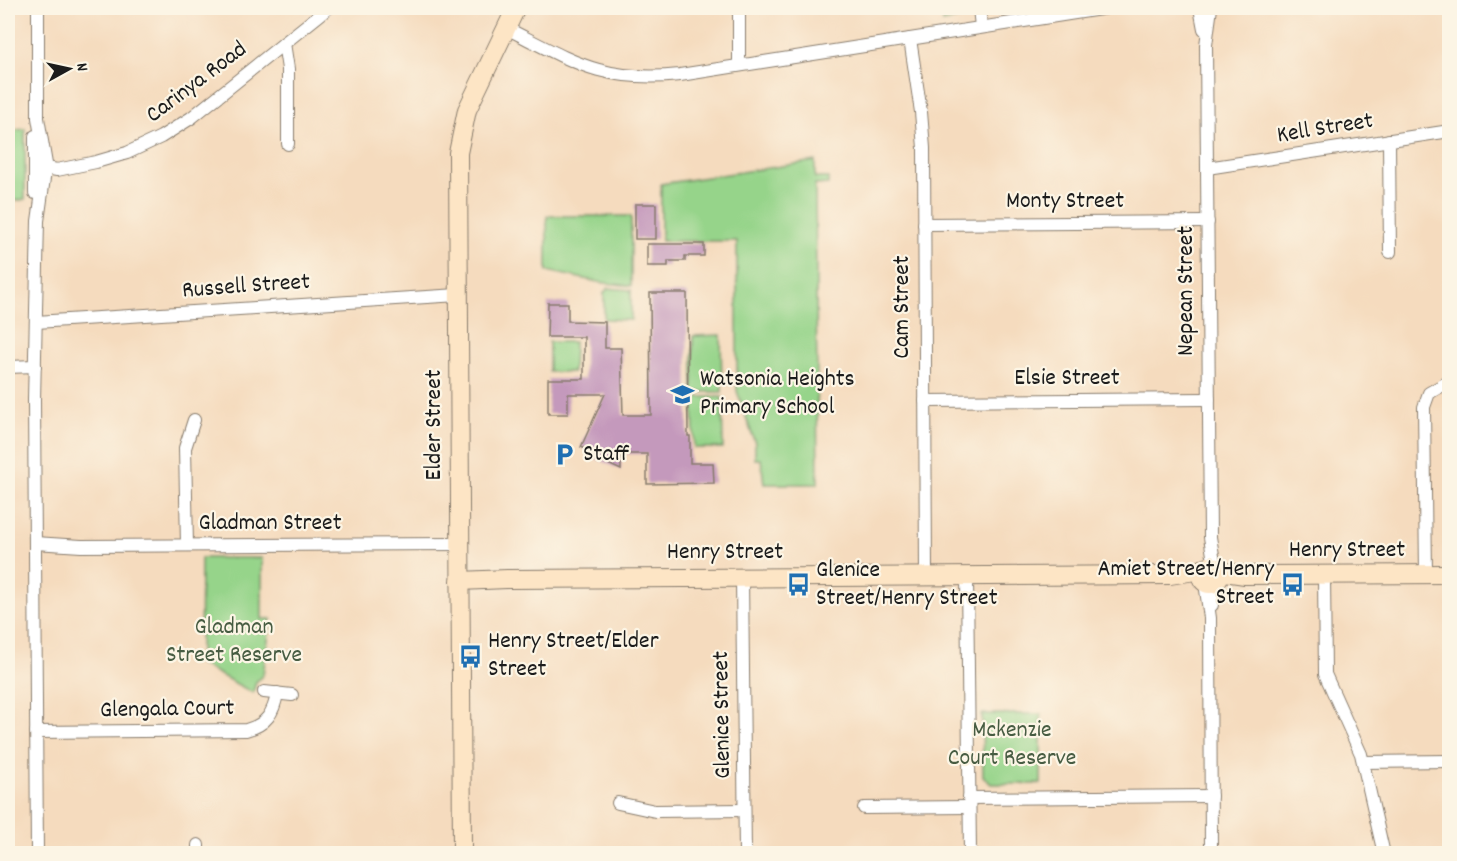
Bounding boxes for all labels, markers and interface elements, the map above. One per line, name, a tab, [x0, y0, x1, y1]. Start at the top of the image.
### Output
street label: Carinya Road	[139, 34, 255, 132]
north arrow	[39, 39, 99, 99]
text: N	[69, 62, 93, 73]
street label: Kell Street	[1274, 105, 1376, 153]
street label: Monty Street	[1006, 185, 1124, 219]
street label: Nepean Street	[1170, 226, 1204, 356]
street label: Cam Street	[886, 255, 920, 359]
street label: Russell Street	[181, 266, 311, 308]
street label: Elsie Street	[1014, 362, 1120, 396]
place label: Watsonia Heights Primary School	[700, 363, 855, 425]
street label: Elder Street	[418, 369, 452, 481]
school or university icon: Watsonia Heights Primary School	[669, 381, 695, 407]
place label: Staff	[583, 438, 630, 472]
parking icon: Staff	[552, 442, 578, 468]
street label: Gladman Street	[199, 507, 342, 541]
street label: Henry Street	[1289, 534, 1405, 568]
street label: Henry Street	[667, 536, 783, 570]
place label: Amiet Street/Henry Street	[1097, 553, 1275, 615]
place label: Glenice Street/Henry Street	[816, 554, 998, 616]
bus stop icon: Amiet Street/Henry Street	[1279, 571, 1305, 597]
bus stop icon: Glenice Street/Henry Street	[785, 572, 811, 598]
park label: Gladman Street Reserve	[166, 611, 302, 673]
place label: Henry Street/Elder Street	[488, 625, 659, 687]
bus stop icon: Henry Street/Elder Street	[457, 643, 483, 669]
street label: Glenice Street	[705, 651, 741, 779]
street label: Glengala Court	[100, 692, 235, 728]
park label: Mckenzie Court Reserve	[948, 714, 1076, 776]

